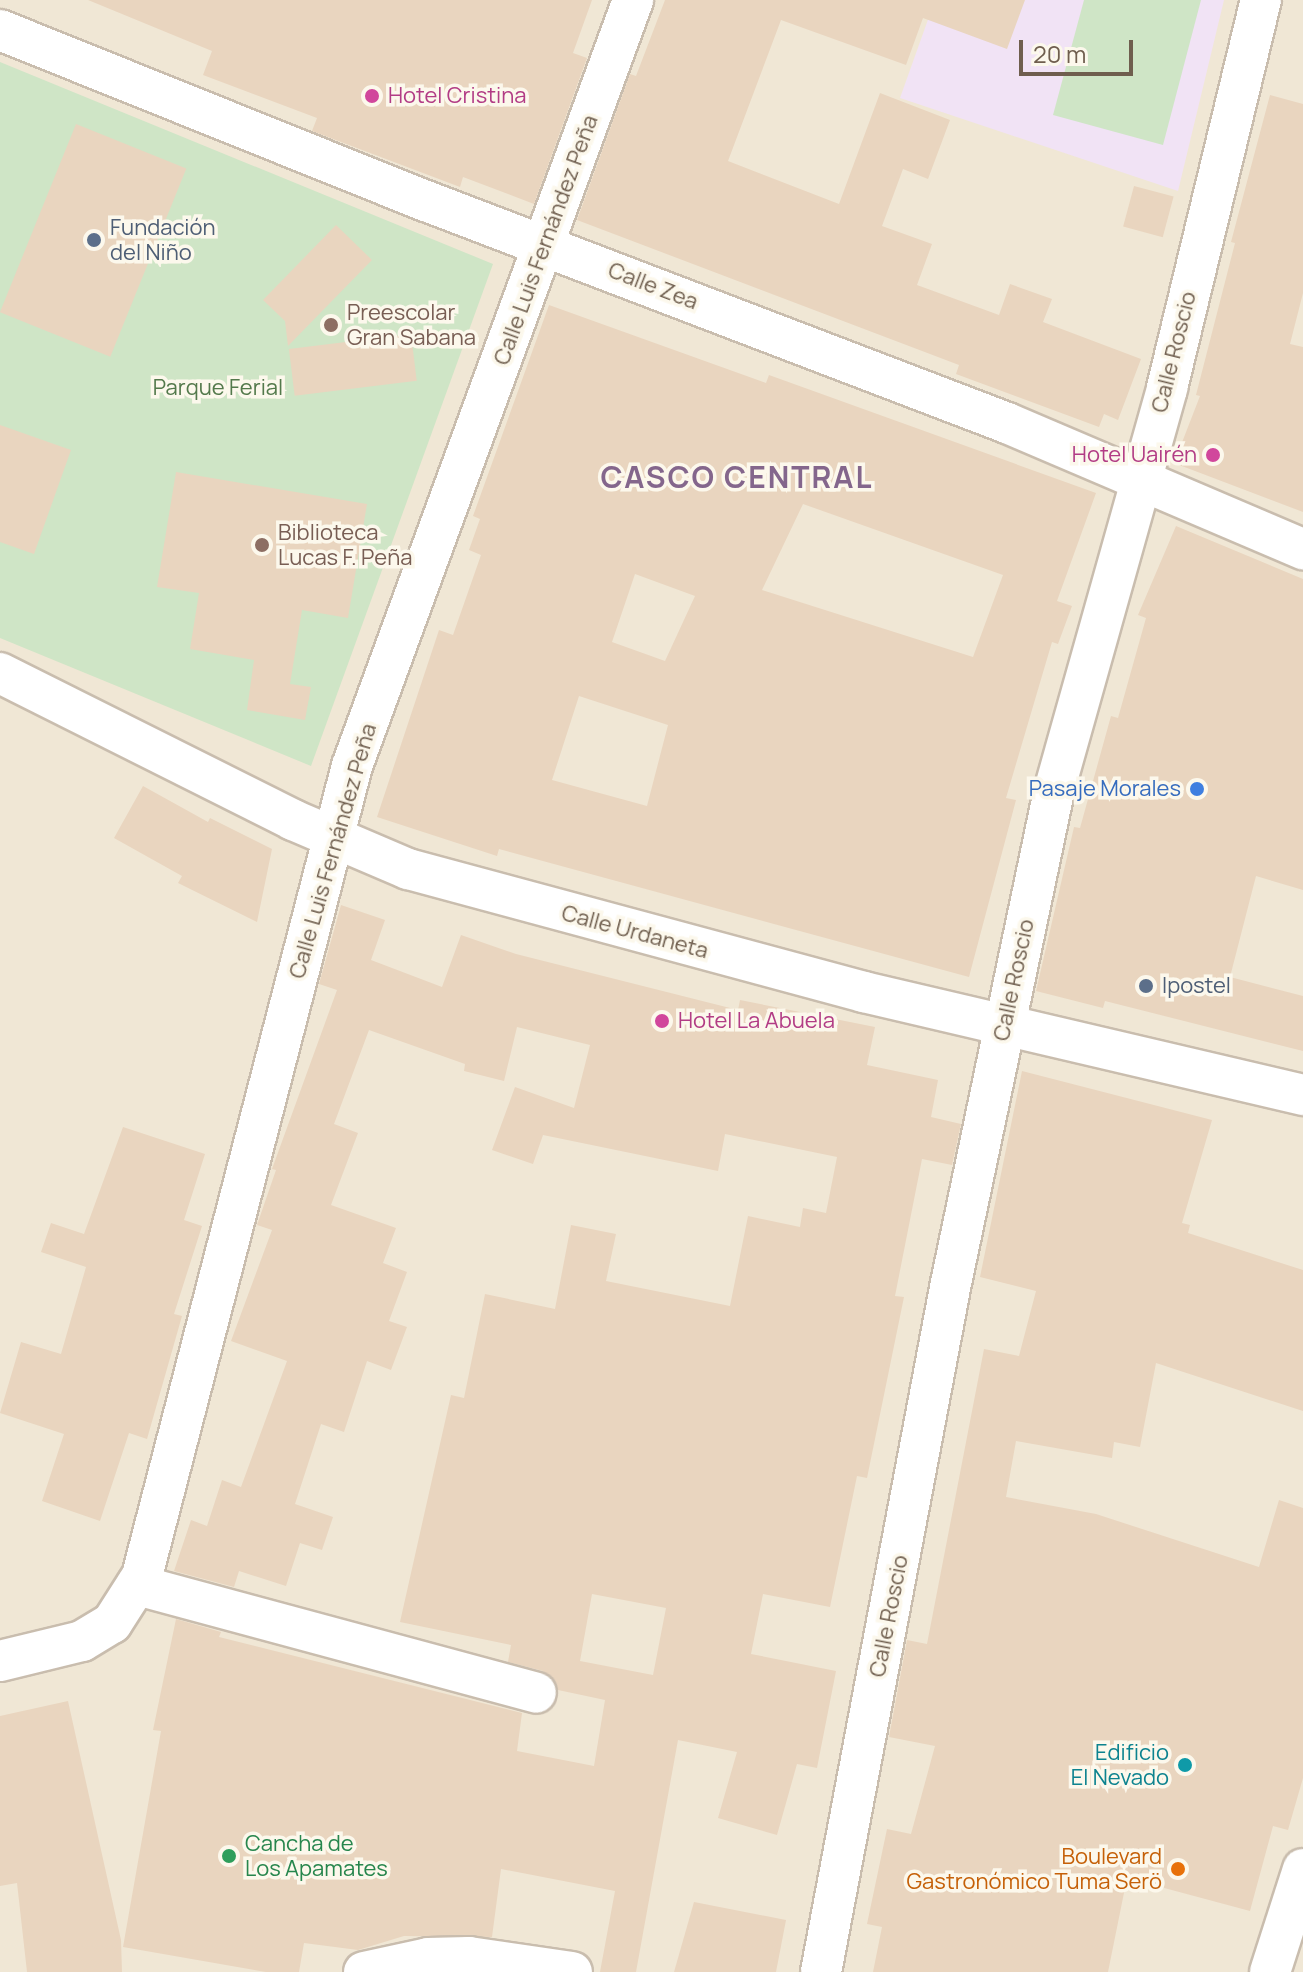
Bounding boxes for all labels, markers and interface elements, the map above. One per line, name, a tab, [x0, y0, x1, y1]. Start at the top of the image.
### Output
scale bar	[1023, 24, 1137, 74]
text: 20 m	[1033, 37, 1086, 70]
place label: Hotel Cristina	[388, 83, 526, 109]
marker: Hotel Cristina	[363, 87, 381, 105]
street label: Calle Luis Fernández Peña	[488, 111, 604, 369]
place label: Fundación del Niño	[110, 214, 215, 266]
marker: Fundación del Niño	[85, 231, 103, 249]
street label: Calle Zea	[604, 257, 702, 315]
street label: Calle Roscio	[1146, 289, 1202, 415]
place label: Preescolar Gran Sabana	[347, 299, 476, 350]
marker: Preescolar Gran Sabana	[322, 316, 340, 334]
park label: Parque Ferial	[153, 375, 283, 401]
place label: Hotel Uairén	[1072, 442, 1197, 468]
marker: Hotel Uairén	[1204, 446, 1222, 464]
district label: CASCO CENTRAL	[601, 459, 873, 495]
place label: Biblioteca Lucas F. Peña	[278, 519, 412, 570]
marker: Biblioteca Lucas F. Peña	[253, 536, 271, 554]
street label: Calle Luis Fernández Peña	[284, 720, 382, 982]
place label: Pasaje Morales	[1029, 776, 1181, 802]
marker: Pasaje Morales	[1188, 780, 1206, 798]
street label: Calle Urdaneta	[559, 900, 711, 964]
street label: Calle Roscio	[988, 917, 1040, 1043]
place label: Ipostel	[1162, 973, 1231, 999]
marker: Ipostel	[1137, 977, 1155, 995]
place label: Hotel La Abuela	[678, 1008, 835, 1034]
marker: Hotel La Abuela	[653, 1012, 671, 1030]
street label: Calle Roscio	[864, 1553, 914, 1679]
place label: Edificio El Nevado	[1071, 1739, 1169, 1790]
marker: Edificio El Nevado	[1176, 1756, 1194, 1774]
place label: Cancha de Los Apamates	[245, 1830, 388, 1882]
place label: Boulevard Gastronómico Tuma Serö	[907, 1843, 1162, 1894]
marker: Cancha de Los Apamates	[220, 1847, 238, 1865]
marker: Boulevard Gastronómico Tuma Serö	[1169, 1860, 1187, 1878]

